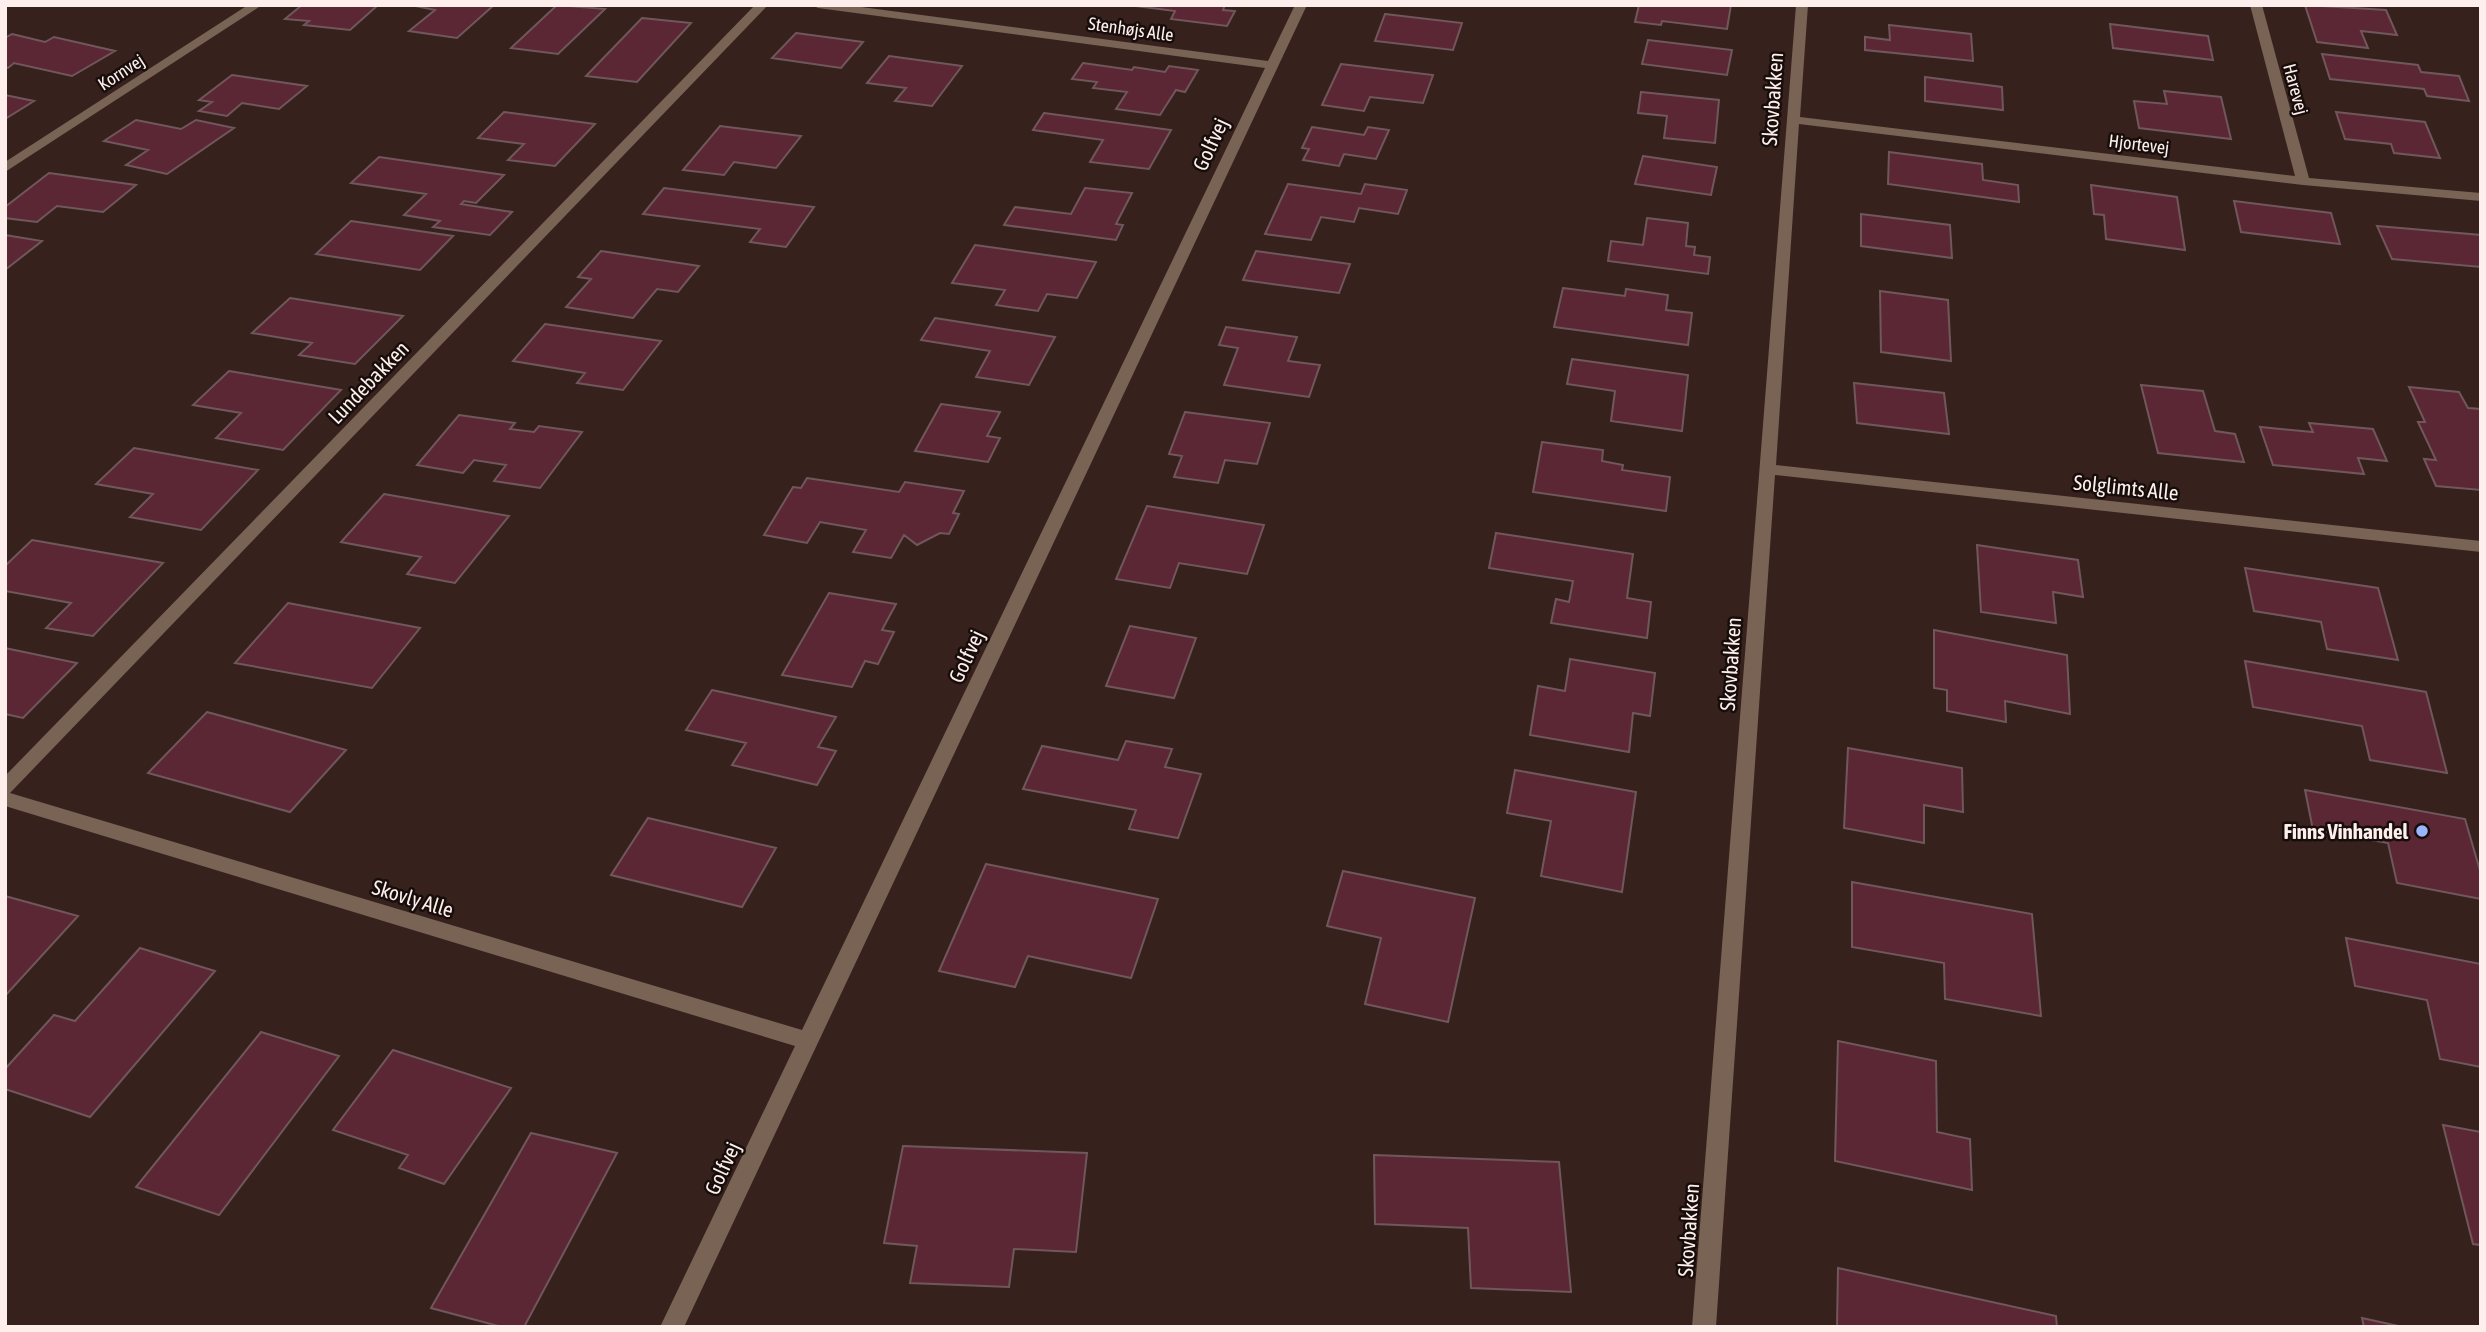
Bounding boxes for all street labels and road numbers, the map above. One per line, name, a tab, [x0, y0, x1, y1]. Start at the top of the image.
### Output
street label: Stenhøjs Alle	[1087, 13, 1175, 45]
street label: Kornvej	[94, 49, 148, 95]
street label: Skovbakken	[1757, 52, 1787, 146]
street label: Harevej	[2279, 61, 2313, 117]
street label: Golfvej	[1187, 114, 1233, 174]
street label: Hjortevej	[2108, 130, 2170, 158]
street label: Lundebakken	[323, 336, 413, 428]
street label: Solglimts Alle	[2072, 470, 2180, 504]
street label: Skovbakken	[1715, 617, 1745, 711]
street label: Golfvej	[943, 626, 989, 686]
street label: Skovly Alle	[370, 874, 456, 922]
street label: Golfvej	[699, 1138, 745, 1198]
street label: Skovbakken	[1673, 1183, 1703, 1277]

